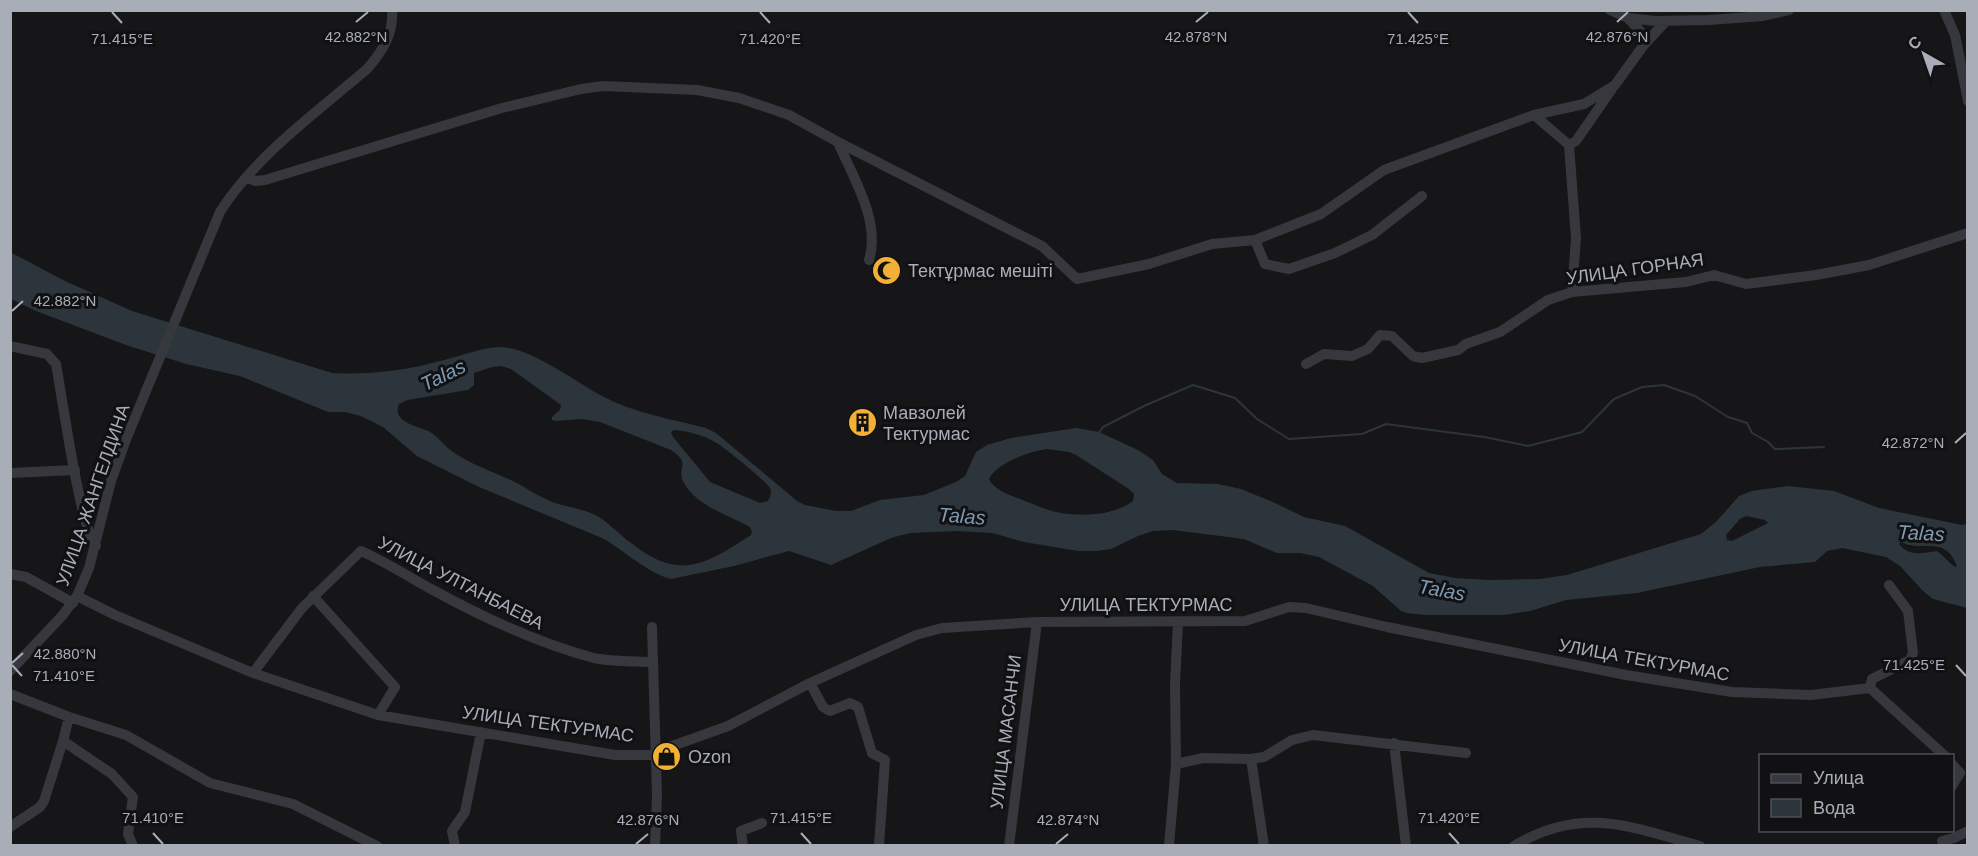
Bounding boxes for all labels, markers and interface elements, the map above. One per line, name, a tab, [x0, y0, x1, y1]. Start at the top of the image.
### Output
north arrow	[1894, 24, 1954, 84]
text: 42.882°N	[325, 28, 387, 45]
text: 42.878°N	[1165, 28, 1227, 45]
text: 42.876°N	[1586, 28, 1648, 45]
text: 71.415°E	[91, 30, 153, 47]
text: 71.420°E	[739, 30, 801, 47]
text: 71.425°E	[1387, 30, 1449, 47]
text: С	[1905, 32, 1925, 53]
street label: УЛИЦА ГОРНАЯ	[1565, 249, 1705, 289]
mosque icon: Тектұрмас мешіті	[871, 255, 903, 287]
place label: Тектұрмас мешіті	[908, 261, 1053, 281]
text: 42.882°N	[34, 292, 96, 309]
water label: Talas	[417, 355, 469, 395]
street label: УЛИЦА ЖАНГЕЛДИНА	[52, 401, 134, 589]
place label: Мавзолей Тектурмас	[883, 403, 970, 444]
building icon: Мавзолей Тектурмас	[846, 407, 878, 439]
text: 42.872°N	[1882, 434, 1944, 451]
water label: Talas	[938, 503, 986, 529]
water label: Talas	[1897, 521, 1945, 545]
street label: УЛИЦА УЛТАНБАЕВА	[375, 533, 547, 633]
water label: Talas	[1417, 575, 1467, 605]
street label: УЛИЦА ТЕКТУРМАС	[1059, 595, 1233, 615]
street label: УЛИЦА ТЕКТУРМАС	[1557, 635, 1731, 685]
text: 42.880°N	[34, 645, 96, 662]
street label: УЛИЦА МАСАНЧИ	[987, 654, 1025, 810]
text: 71.425°E	[1883, 656, 1945, 673]
text: 71.410°E	[33, 667, 95, 684]
street label: УЛИЦА ТЕКТУРМАС	[461, 702, 635, 746]
shop icon: Ozon	[651, 741, 683, 773]
place label: Ozon	[688, 747, 731, 767]
legend	[1759, 754, 1954, 832]
text: Улица	[1813, 768, 1865, 788]
text: Вода	[1813, 798, 1856, 818]
text: 71.410°E	[122, 809, 184, 826]
text: 71.415°E	[770, 809, 832, 826]
text: 71.420°E	[1418, 809, 1480, 826]
text: 42.876°N	[617, 811, 679, 828]
text: 42.874°N	[1037, 811, 1099, 828]

